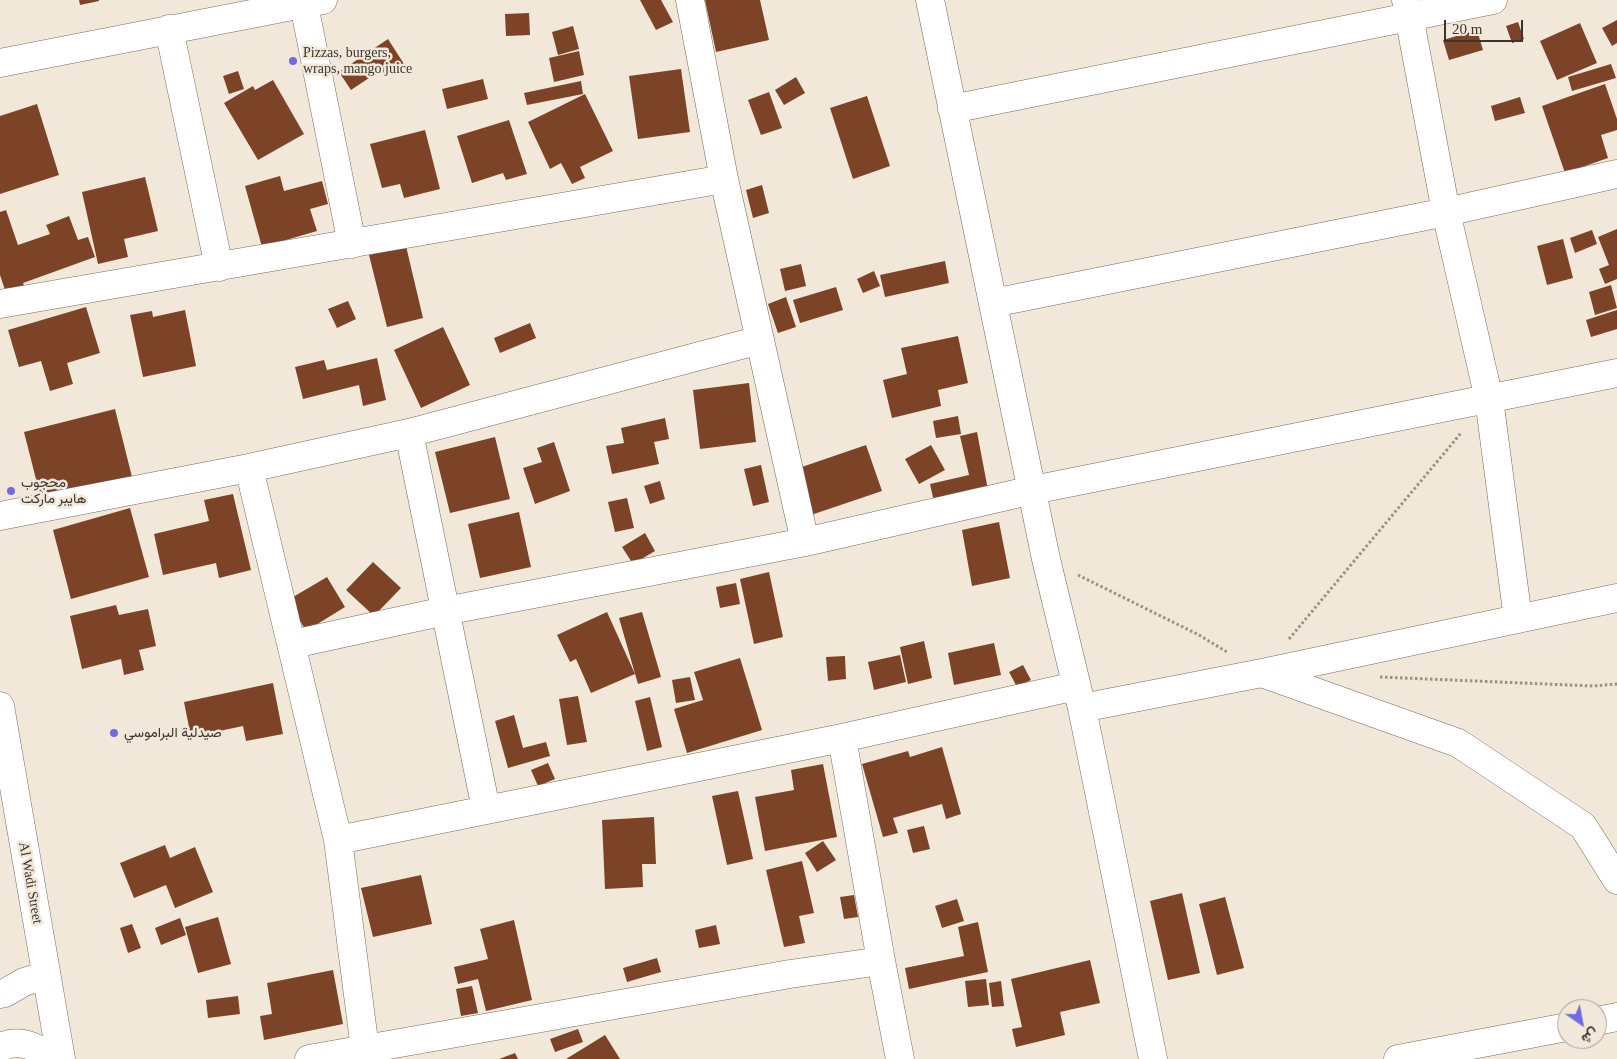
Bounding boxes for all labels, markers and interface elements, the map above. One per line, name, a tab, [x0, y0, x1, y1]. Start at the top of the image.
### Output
scale bar	[1447, 10, 1526, 42]
text: 20 m	[1452, 21, 1482, 37]
place label: Pizzas, burgers, wraps, mango juice	[303, 45, 412, 78]
marker: Pizzas, burgers, wraps, mango juice	[287, 55, 299, 67]
place label: محجوب هايبر ماركت	[21, 475, 86, 508]
marker: محجوب هايبر ماركت	[5, 485, 17, 497]
place label: صيدلية البراموسي	[124, 725, 222, 741]
marker: صيدلية البراموسي	[108, 727, 120, 739]
street label: Al Wadi Street	[15, 841, 45, 925]
north arrow	[1557, 999, 1607, 1049]
text: ش	[1579, 1025, 1601, 1047]

